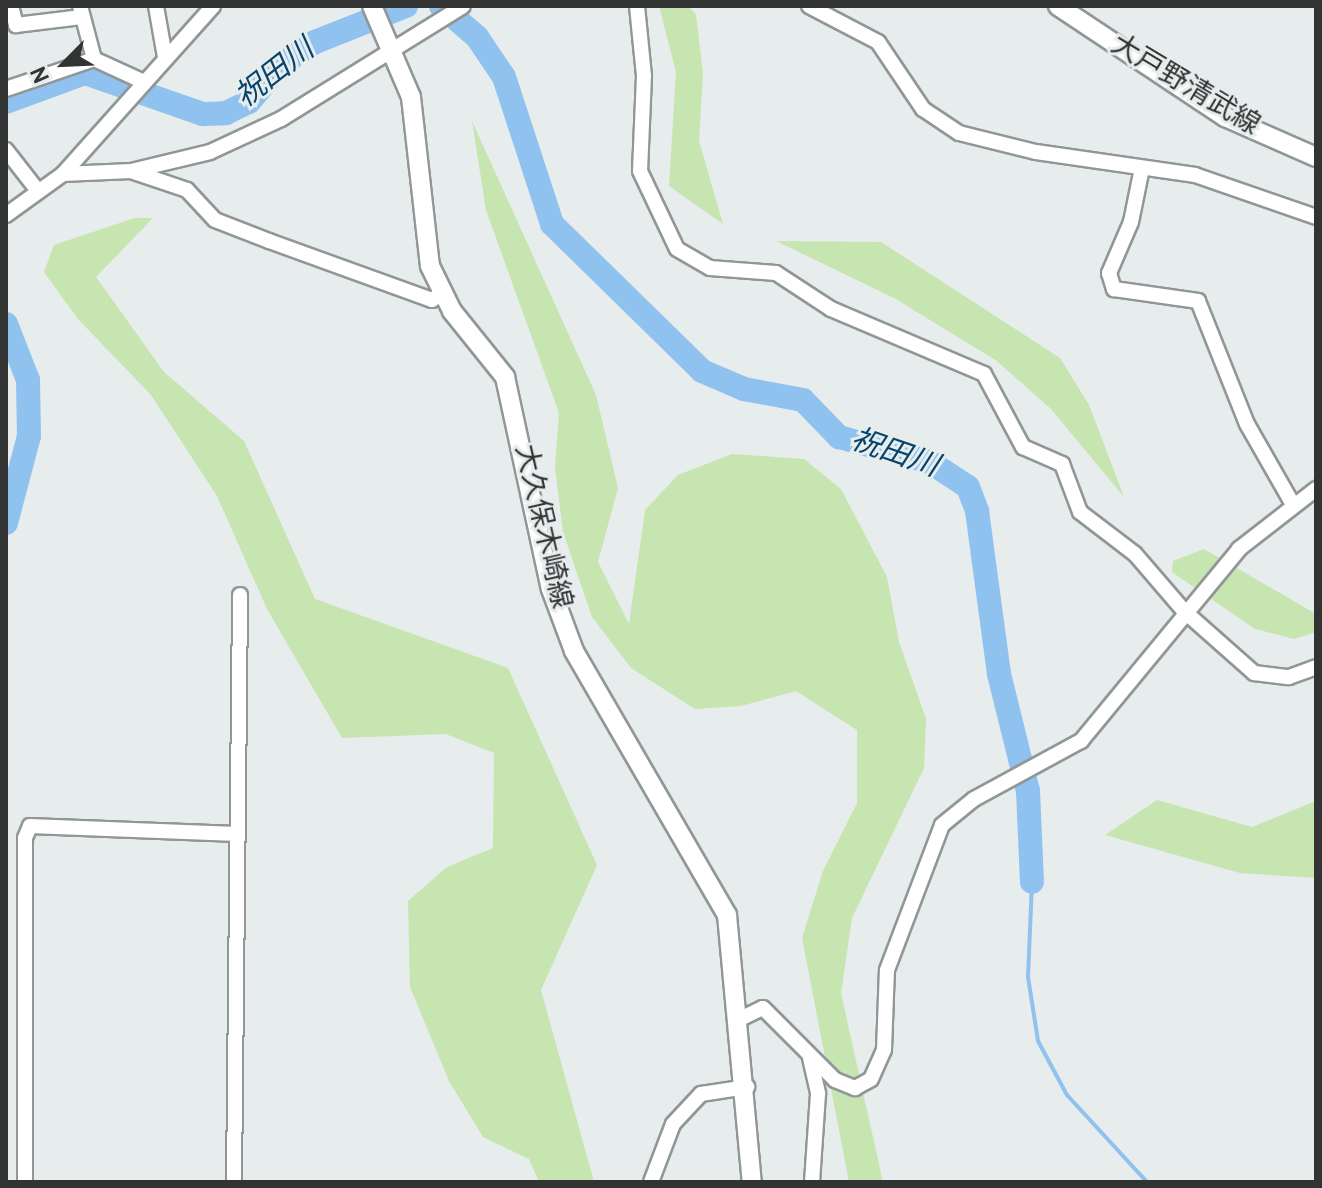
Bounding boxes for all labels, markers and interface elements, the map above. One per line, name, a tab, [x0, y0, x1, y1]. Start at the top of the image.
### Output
north arrow	[24, 24, 104, 104]
street label: 大戸野清武線	[1104, 28, 1266, 144]
water label: 祝田川	[229, 33, 323, 117]
text: N	[26, 61, 57, 87]
water label: 祝田川	[846, 423, 942, 487]
street label: 大久保木崎線	[507, 441, 577, 613]

